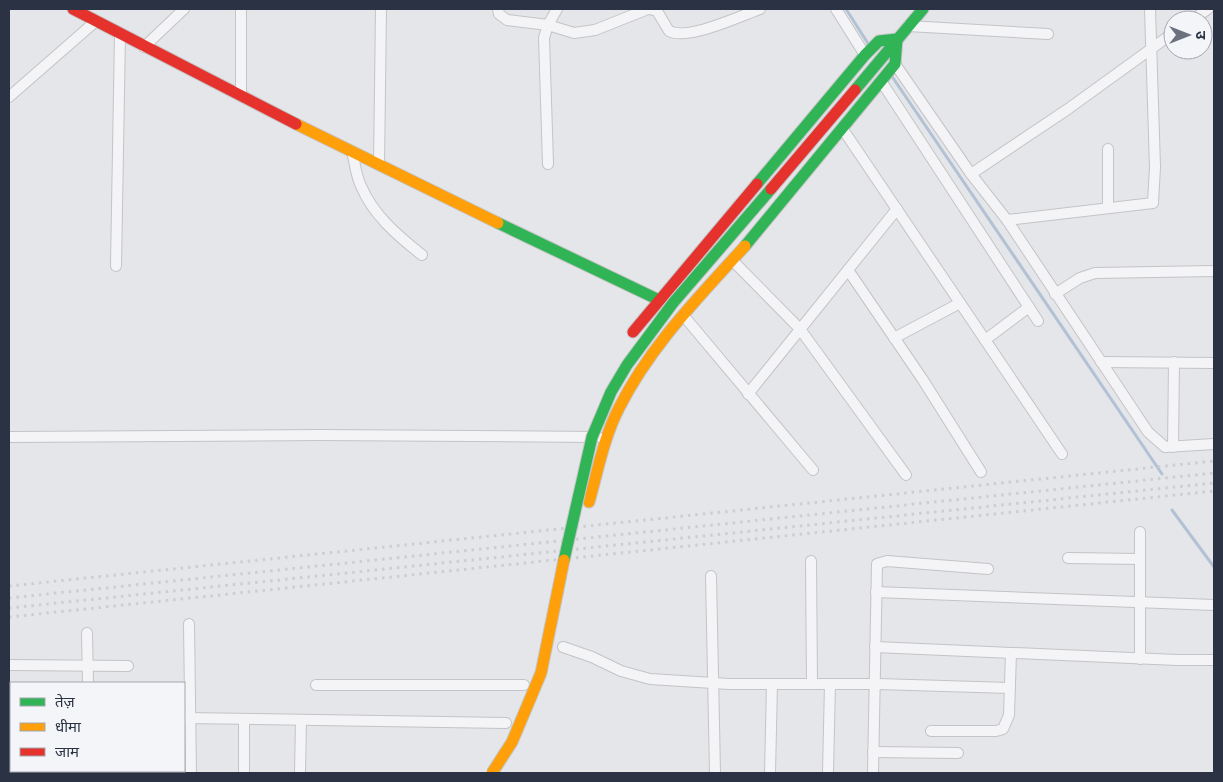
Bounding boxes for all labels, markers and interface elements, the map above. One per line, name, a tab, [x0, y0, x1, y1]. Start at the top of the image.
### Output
north arrow	[1163, 10, 1213, 60]
text: उ	[1190, 31, 1210, 40]
legend	[10, 682, 185, 772]
text: तेज़	[55, 692, 76, 713]
text: धीमा	[55, 717, 82, 738]
text: जाम	[55, 742, 80, 763]

